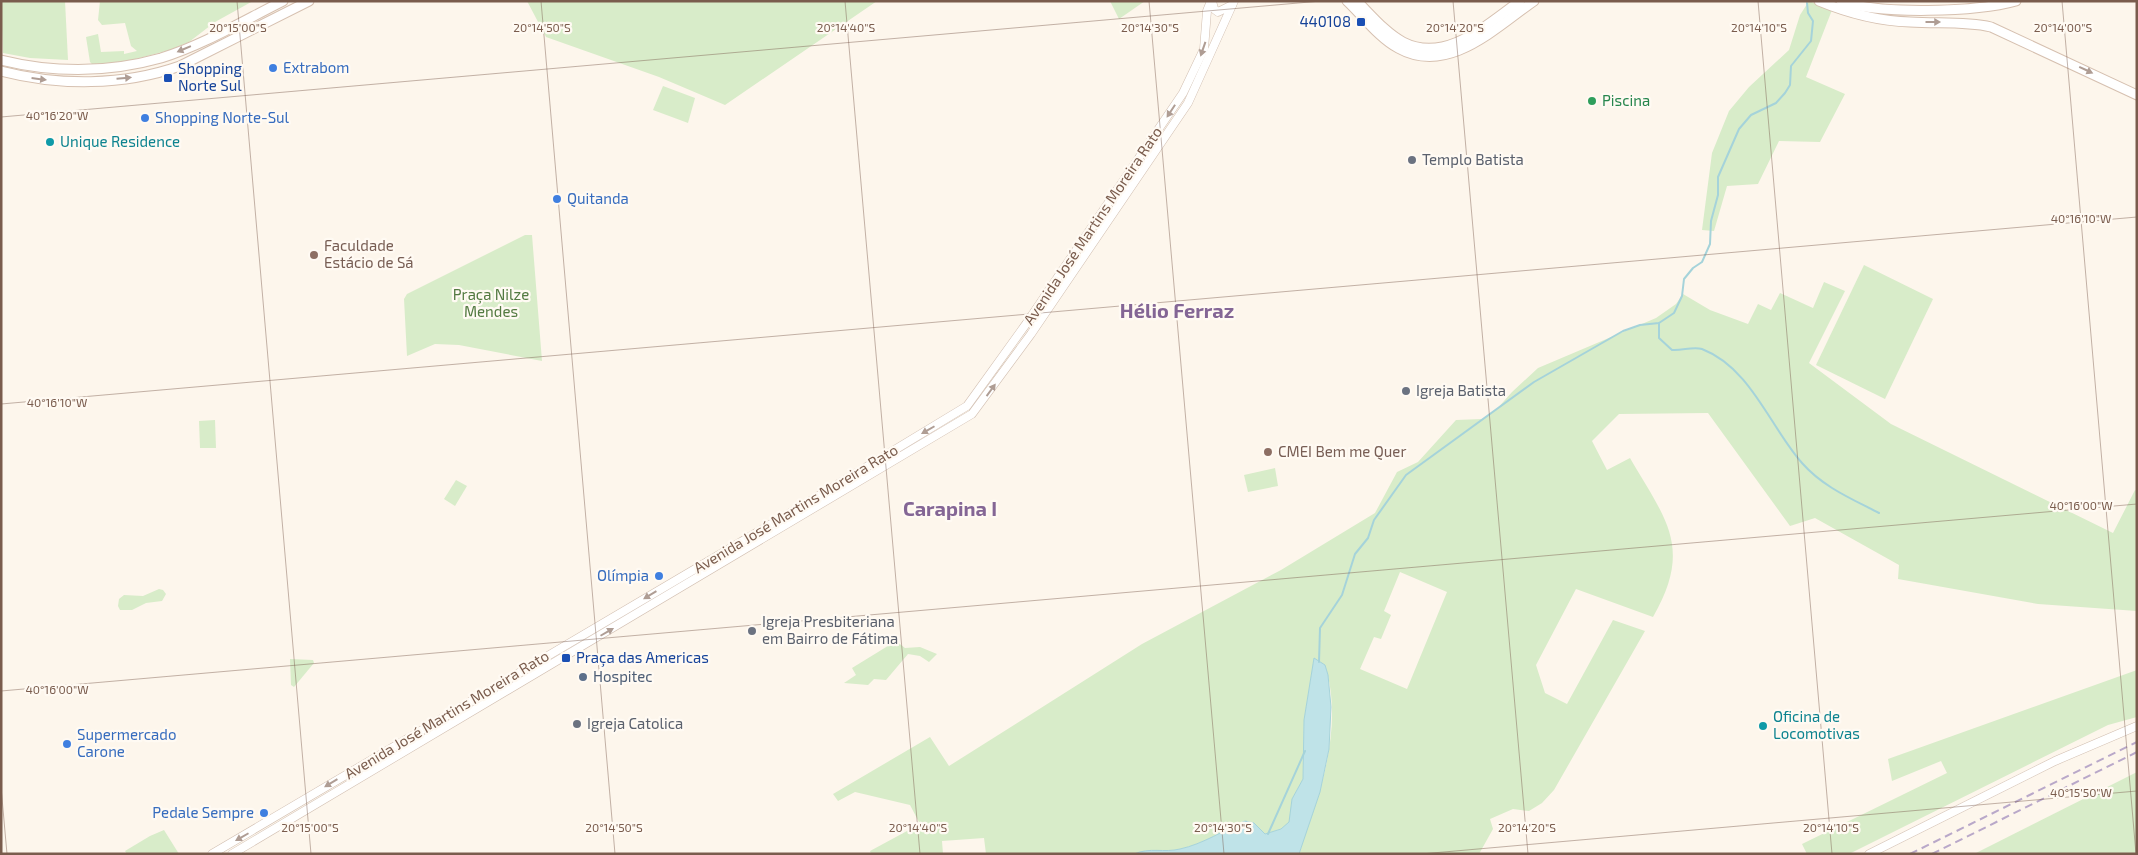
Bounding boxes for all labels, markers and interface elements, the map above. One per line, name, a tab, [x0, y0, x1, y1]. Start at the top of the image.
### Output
place label: 440108	[1299, 12, 1351, 30]
marker: 440108	[1355, 16, 1367, 28]
one-way arrow	[1925, 18, 1941, 26]
text: 20°15'00"S	[209, 20, 267, 34]
text: 20°14'50"S	[513, 20, 571, 34]
text: 20°14'40"S	[817, 20, 875, 34]
text: 20°14'30"S	[1121, 20, 1179, 34]
text: 20°14'20"S	[1426, 20, 1484, 34]
text: 20°14'10"S	[1731, 20, 1787, 34]
text: 20°14'00"S	[2034, 20, 2092, 34]
one-way arrow	[1199, 42, 1207, 57]
one-way arrow	[177, 45, 191, 53]
place label: Extrabom	[283, 58, 350, 76]
place label: Shopping Norte Sul	[178, 59, 242, 94]
marker: Extrabom	[267, 62, 279, 74]
one-way arrow	[2079, 66, 2093, 74]
marker: Shopping Norte Sul	[162, 72, 174, 84]
one-way arrow	[116, 74, 132, 82]
one-way arrow	[31, 75, 47, 83]
place label: Piscina	[1602, 91, 1650, 109]
marker: Piscina	[1586, 95, 1598, 107]
one-way arrow	[1167, 104, 1176, 117]
text: 40°16'20"W	[26, 108, 88, 122]
place label: Shopping Norte-Sul	[155, 108, 290, 126]
marker: Shopping Norte-Sul	[139, 112, 151, 124]
street label: Avenida José Martins Moreira Rato	[1019, 123, 1165, 328]
place label: Unique Residence	[60, 132, 180, 150]
marker: Unique Residence	[44, 136, 56, 148]
place label: Templo Batista	[1422, 150, 1524, 168]
marker: Templo Batista	[1406, 154, 1418, 166]
place label: Quitanda	[567, 189, 629, 208]
marker: Quitanda	[551, 193, 563, 205]
text: 40°16'10"W	[2051, 211, 2111, 225]
place label: Faculdade Estácio de Sá	[324, 236, 414, 271]
marker: Faculdade Estácio de Sá	[308, 249, 320, 261]
park label: Praça Nilze Mendes	[453, 285, 529, 320]
district label: Hélio Ferraz	[1120, 298, 1234, 322]
place label: Igreja Batista	[1416, 381, 1506, 400]
one-way arrow	[986, 383, 996, 397]
marker: Igreja Batista	[1400, 385, 1412, 397]
text: 40°16'10"W	[27, 395, 87, 409]
one-way arrow	[921, 425, 935, 434]
street label: Avenida José Martins Moreira Rato	[690, 440, 901, 576]
place label: CMEI Bem me Quer	[1278, 442, 1406, 461]
marker: CMEI Bem me Quer	[1262, 446, 1274, 458]
district label: Carapina I	[903, 496, 997, 520]
text: 40°16'00"W	[2049, 498, 2113, 512]
place label: Olímpia	[597, 566, 649, 584]
marker: Olímpia	[653, 570, 665, 582]
one-way arrow	[643, 591, 656, 600]
place label: Igreja Presbiteriana em Bairro de Fátima	[762, 612, 898, 647]
marker: Igreja Presbiteriana em Bairro de Fátima	[746, 625, 758, 637]
one-way arrow	[600, 627, 613, 636]
street label: Avenida José Martins Moreira Rato	[341, 646, 552, 782]
place label: Praça das Americas	[576, 648, 709, 667]
marker: Praça das Americas	[560, 652, 572, 664]
place label: Hospitec	[593, 667, 653, 685]
marker: Hospitec	[577, 671, 589, 683]
text: 40°16'00"W	[25, 682, 89, 696]
place label: Oficina de Locomotivas	[1773, 707, 1860, 742]
place label: Igreja Catolica	[587, 714, 683, 733]
marker: Igreja Catolica	[571, 718, 583, 730]
marker: Oficina de Locomotivas	[1757, 720, 1769, 732]
place label: Supermercado Carone	[77, 725, 176, 760]
marker: Supermercado Carone	[61, 738, 73, 750]
one-way arrow	[325, 779, 338, 788]
text: 40°15'50"W	[2050, 785, 2112, 799]
place label: Pedale Sempre	[152, 803, 254, 821]
marker: Pedale Sempre	[258, 807, 270, 819]
text: 20°15'00"S	[281, 820, 339, 834]
text: 20°14'50"S	[585, 820, 643, 834]
text: 20°14'40"S	[889, 820, 947, 834]
text: 20°14'30"S	[1194, 820, 1252, 834]
text: 20°14'20"S	[1498, 820, 1556, 834]
text: 20°14'10"S	[1803, 820, 1859, 834]
one-way arrow	[236, 832, 249, 841]

